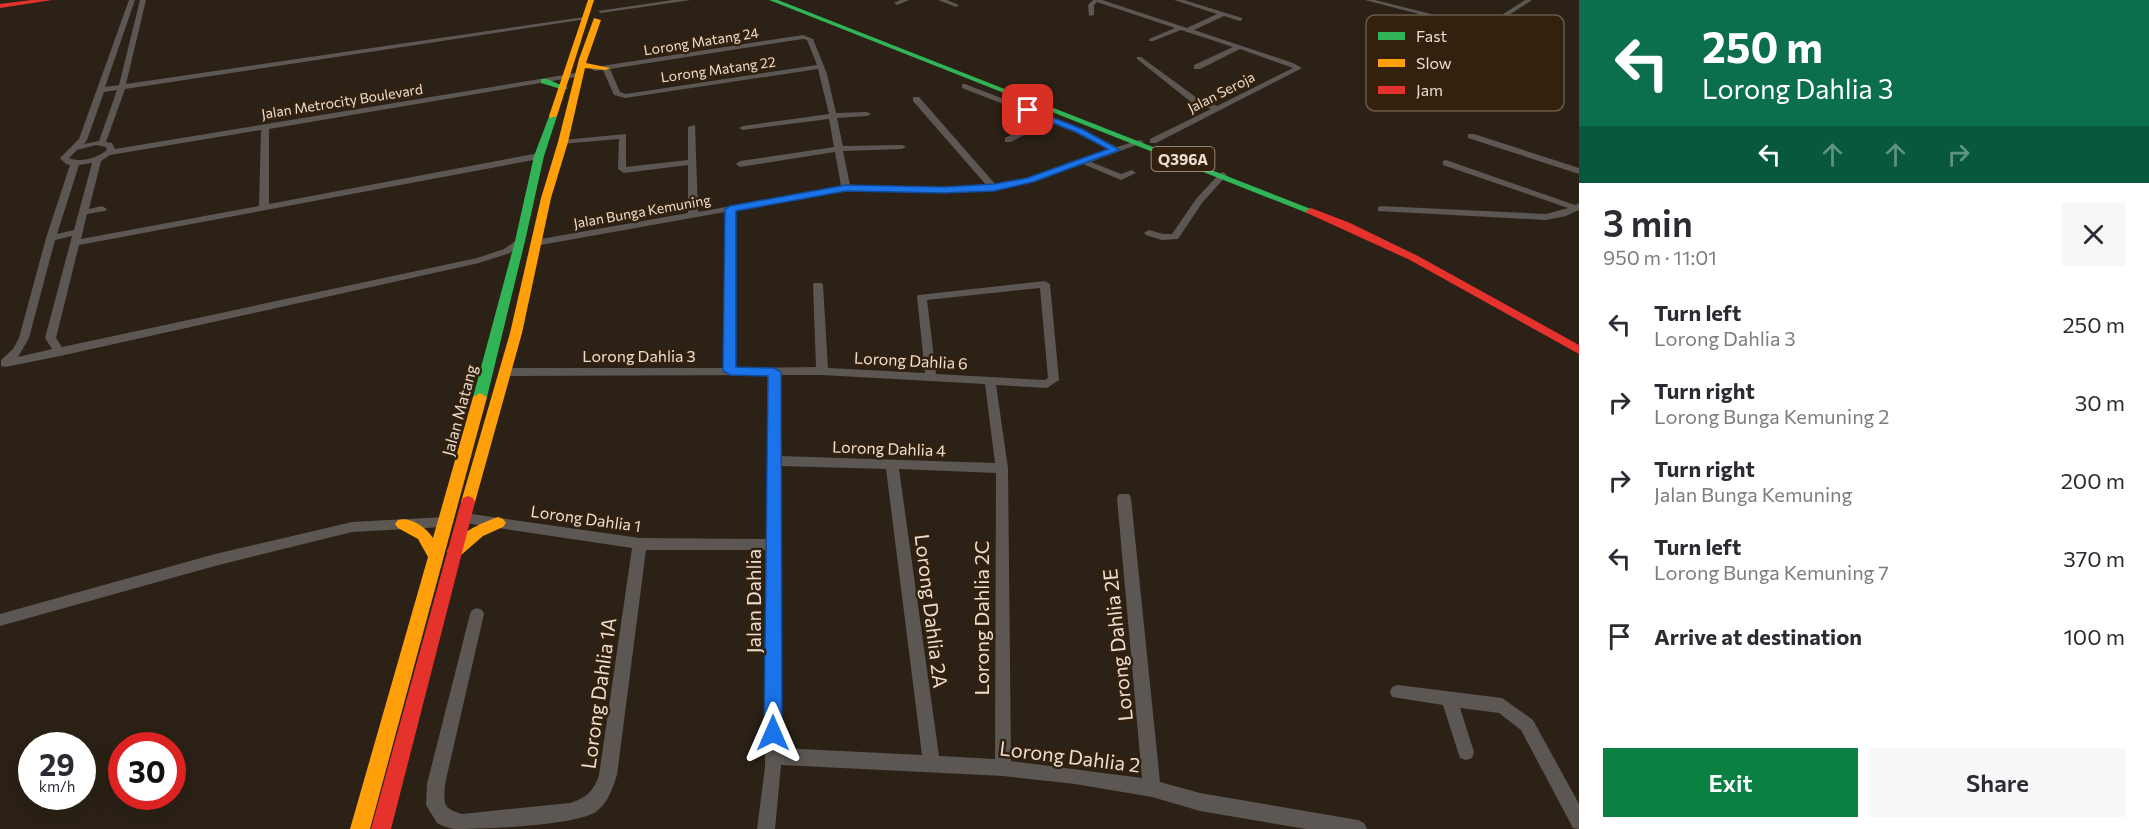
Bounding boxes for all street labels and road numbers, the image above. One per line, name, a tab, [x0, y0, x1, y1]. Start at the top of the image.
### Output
street label: Lorong Matang 24	[642, 23, 760, 58]
street label: Lorong Matang 22	[659, 52, 777, 85]
street label: Jalan Seroja	[1185, 68, 1257, 116]
street label: Jalan Metrocity Boulevard	[260, 80, 424, 122]
road number: Q396A	[1152, 147, 1214, 171]
street label: Jalan Bunga Kemuning	[572, 190, 712, 231]
street label: Lorong Dahlia 3	[582, 346, 696, 365]
street label: Lorong Dahlia 6	[854, 348, 968, 372]
street label: Jalan Matang	[438, 362, 480, 458]
street label: Lorong Dahlia 4	[832, 437, 947, 459]
street label: Lorong Dahlia 1	[530, 501, 642, 535]
street label: Lorong Dahlia 2A	[911, 533, 953, 690]
street label: Lorong Dahlia 2C	[969, 540, 993, 696]
street label: Jalan Dahlia	[741, 549, 765, 653]
street label: Lorong Dahlia 2E	[1097, 568, 1137, 722]
street label: Lorong Dahlia 1A	[575, 616, 621, 770]
street label: Lorong Dahlia 2	[998, 735, 1142, 777]

